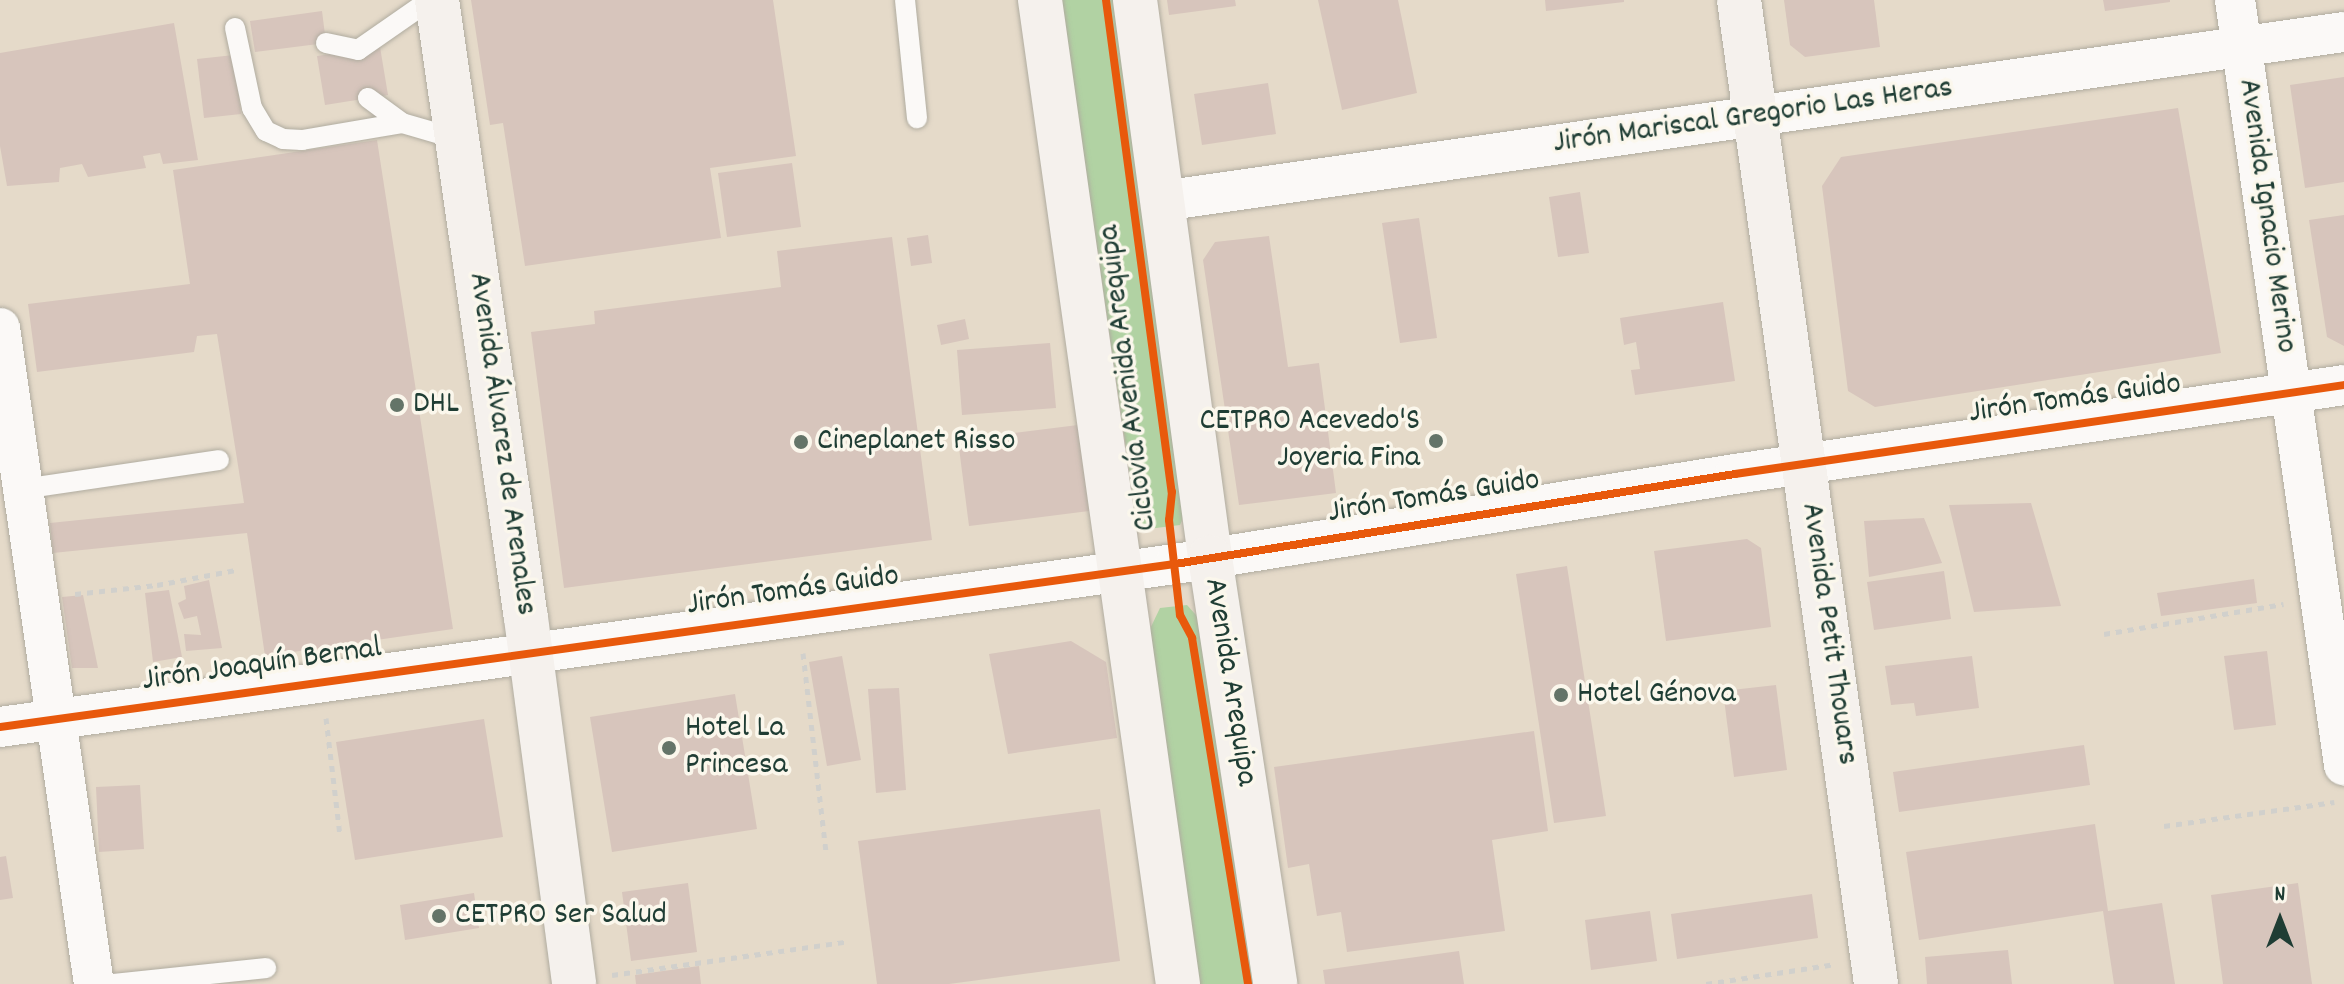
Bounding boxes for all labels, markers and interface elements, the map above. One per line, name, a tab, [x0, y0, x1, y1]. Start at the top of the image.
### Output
street label: Jirón Mariscal Gregorio Las Heras	[1551, 70, 1955, 164]
street label: Avenida Ignacio Merino	[2228, 76, 2304, 356]
street label: Ciclovía Avenida Arequipa	[1091, 223, 1167, 533]
street label: Avenida Álvarez de Arenales	[458, 270, 544, 618]
street label: Jirón Tomás Guido	[1967, 366, 2183, 434]
place label: DHL	[413, 386, 459, 424]
marker: DHL	[388, 396, 406, 414]
place label: CETPRO Acevedo'S Joyeria Fina	[1200, 404, 1420, 479]
place label: Cineplanet Risso	[817, 423, 1016, 461]
marker: CETPRO Acevedo'S Joyeria Fina	[1427, 432, 1445, 450]
marker: Cineplanet Risso	[792, 433, 810, 451]
street label: Jirón Tomás Guido	[1325, 462, 1543, 534]
street label: Avenida Petit Thouars	[1791, 501, 1865, 767]
street label: Jirón Tomás Guido	[685, 558, 901, 626]
street label: Avenida Arequipa	[1194, 575, 1264, 789]
street label: Jirón Joaquín Bernal	[140, 630, 384, 702]
place label: Hotel Génova	[1577, 676, 1736, 714]
marker: Hotel Génova	[1552, 686, 1570, 704]
place label: Hotel La Princesa	[685, 711, 787, 786]
marker: Hotel La Princesa	[660, 739, 678, 757]
north arrow	[2240, 880, 2320, 960]
text: N	[2275, 880, 2285, 911]
place label: CETPRO Ser Salud	[455, 897, 667, 935]
marker: CETPRO Ser Salud	[430, 907, 448, 925]

